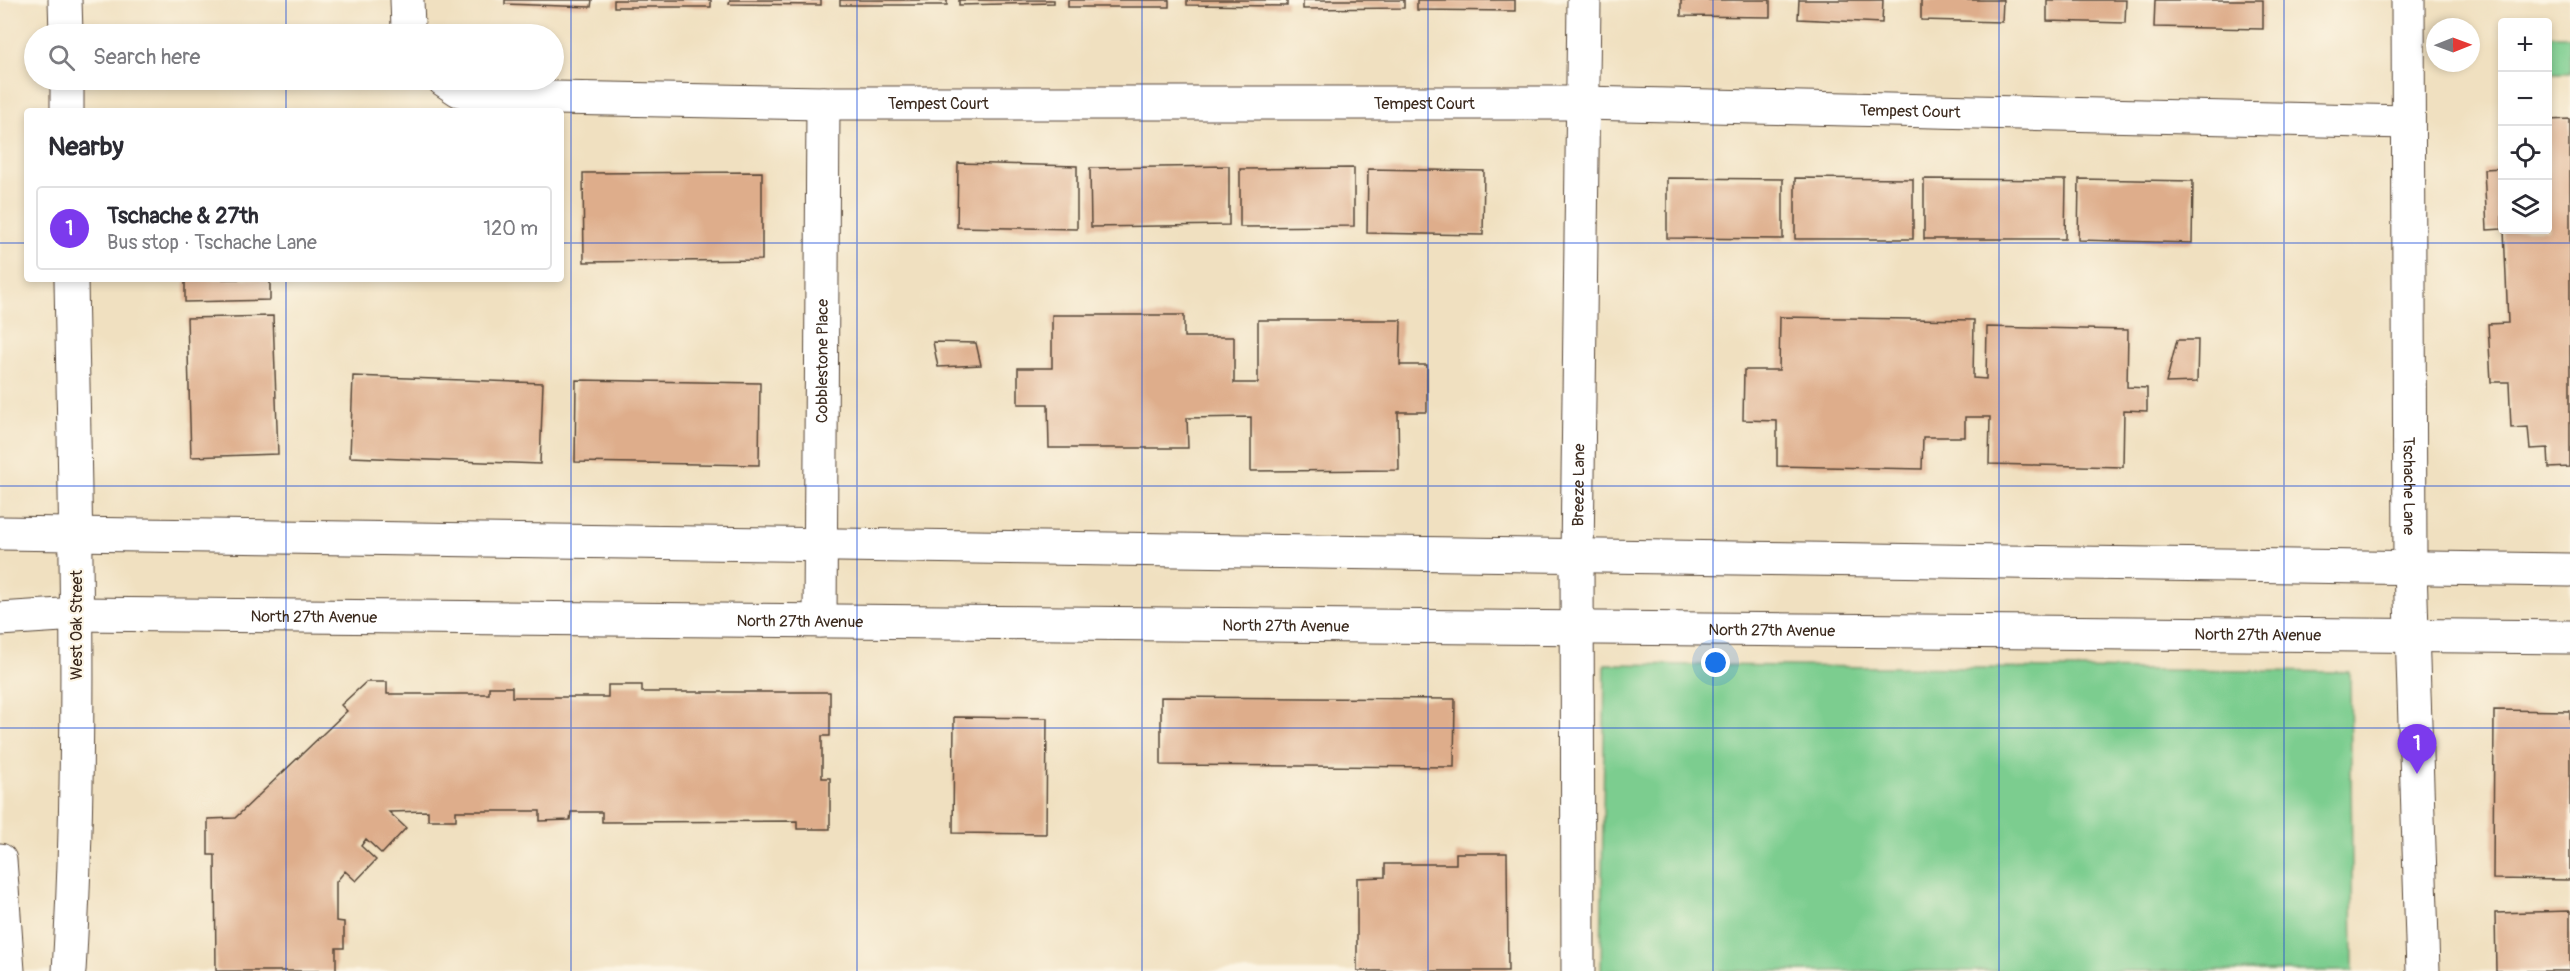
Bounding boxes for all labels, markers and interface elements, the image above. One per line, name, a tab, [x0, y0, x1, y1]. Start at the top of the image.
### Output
north arrow	[2426, 18, 2480, 72]
map controls	[2498, 18, 2552, 234]
button: +	[2498, 18, 2552, 72]
search box	[24, 24, 564, 90]
icon: search	[45, 41, 78, 74]
text: Search here	[93, 43, 200, 71]
button: −	[2498, 72, 2552, 126]
street label: Tempest Court	[888, 94, 989, 114]
street label: Tempest Court	[1374, 94, 1475, 114]
street label: Tempest Court	[1859, 100, 1961, 123]
button: locate	[2498, 126, 2552, 180]
text: Nearby	[48, 131, 124, 163]
button: layers	[2498, 180, 2552, 234]
text: Tschache & 27th	[107, 202, 258, 230]
text: 1	[66, 216, 73, 241]
text: 120 m	[483, 216, 538, 241]
text: Bus stop · Tschache Lane	[107, 230, 317, 255]
street label: Cobblestone Place	[812, 299, 833, 423]
street label: Tschache Lane	[2399, 437, 2419, 535]
street label: Breeze Lane	[1568, 443, 1589, 527]
street label: West Oak Street	[67, 570, 87, 680]
street label: North 27th Avenue	[250, 607, 377, 628]
street label: North 27th Avenue	[736, 611, 863, 632]
street label: North 27th Avenue	[1222, 616, 1349, 637]
street label: North 27th Avenue	[1708, 620, 1835, 641]
street label: North 27th Avenue	[2194, 625, 2321, 646]
your location	[1701, 648, 1730, 677]
pin: 1	[2398, 724, 2436, 774]

